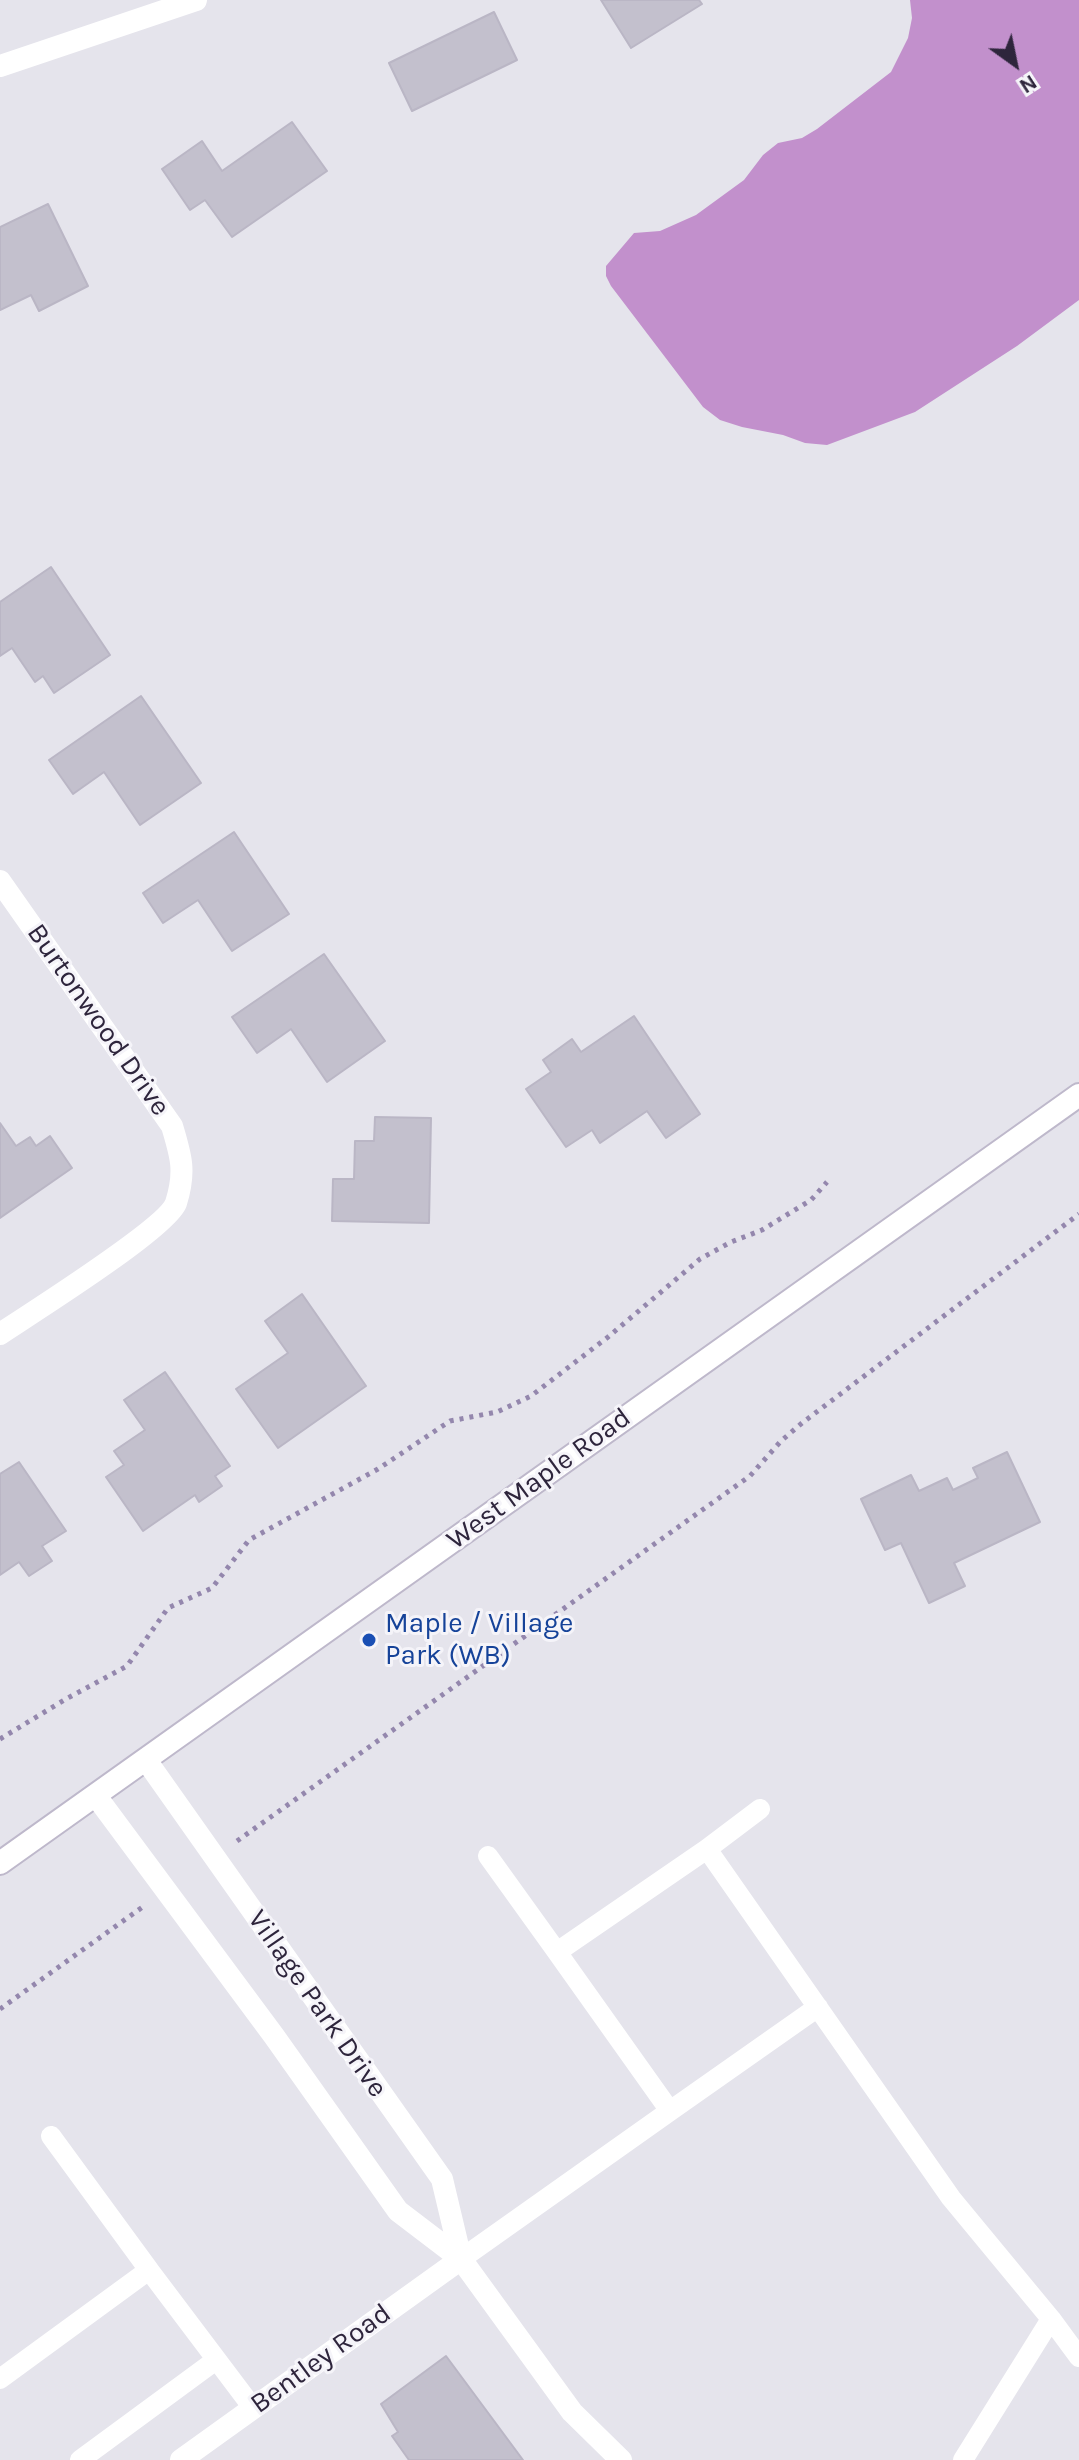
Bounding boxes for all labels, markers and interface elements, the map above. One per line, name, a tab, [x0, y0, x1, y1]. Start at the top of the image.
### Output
north arrow	[975, 24, 1055, 104]
text: N	[1014, 69, 1042, 99]
street label: Burtonwood Drive	[19, 918, 177, 1122]
street label: West Maple Road	[440, 1401, 638, 1557]
place label: Maple / Village Park (WB)	[385, 1607, 573, 1673]
marker: Maple / Village Park (WB)	[360, 1631, 378, 1649]
street label: Village Park Drive	[240, 1904, 394, 2104]
street label: Bentley Road	[244, 2297, 398, 2421]

